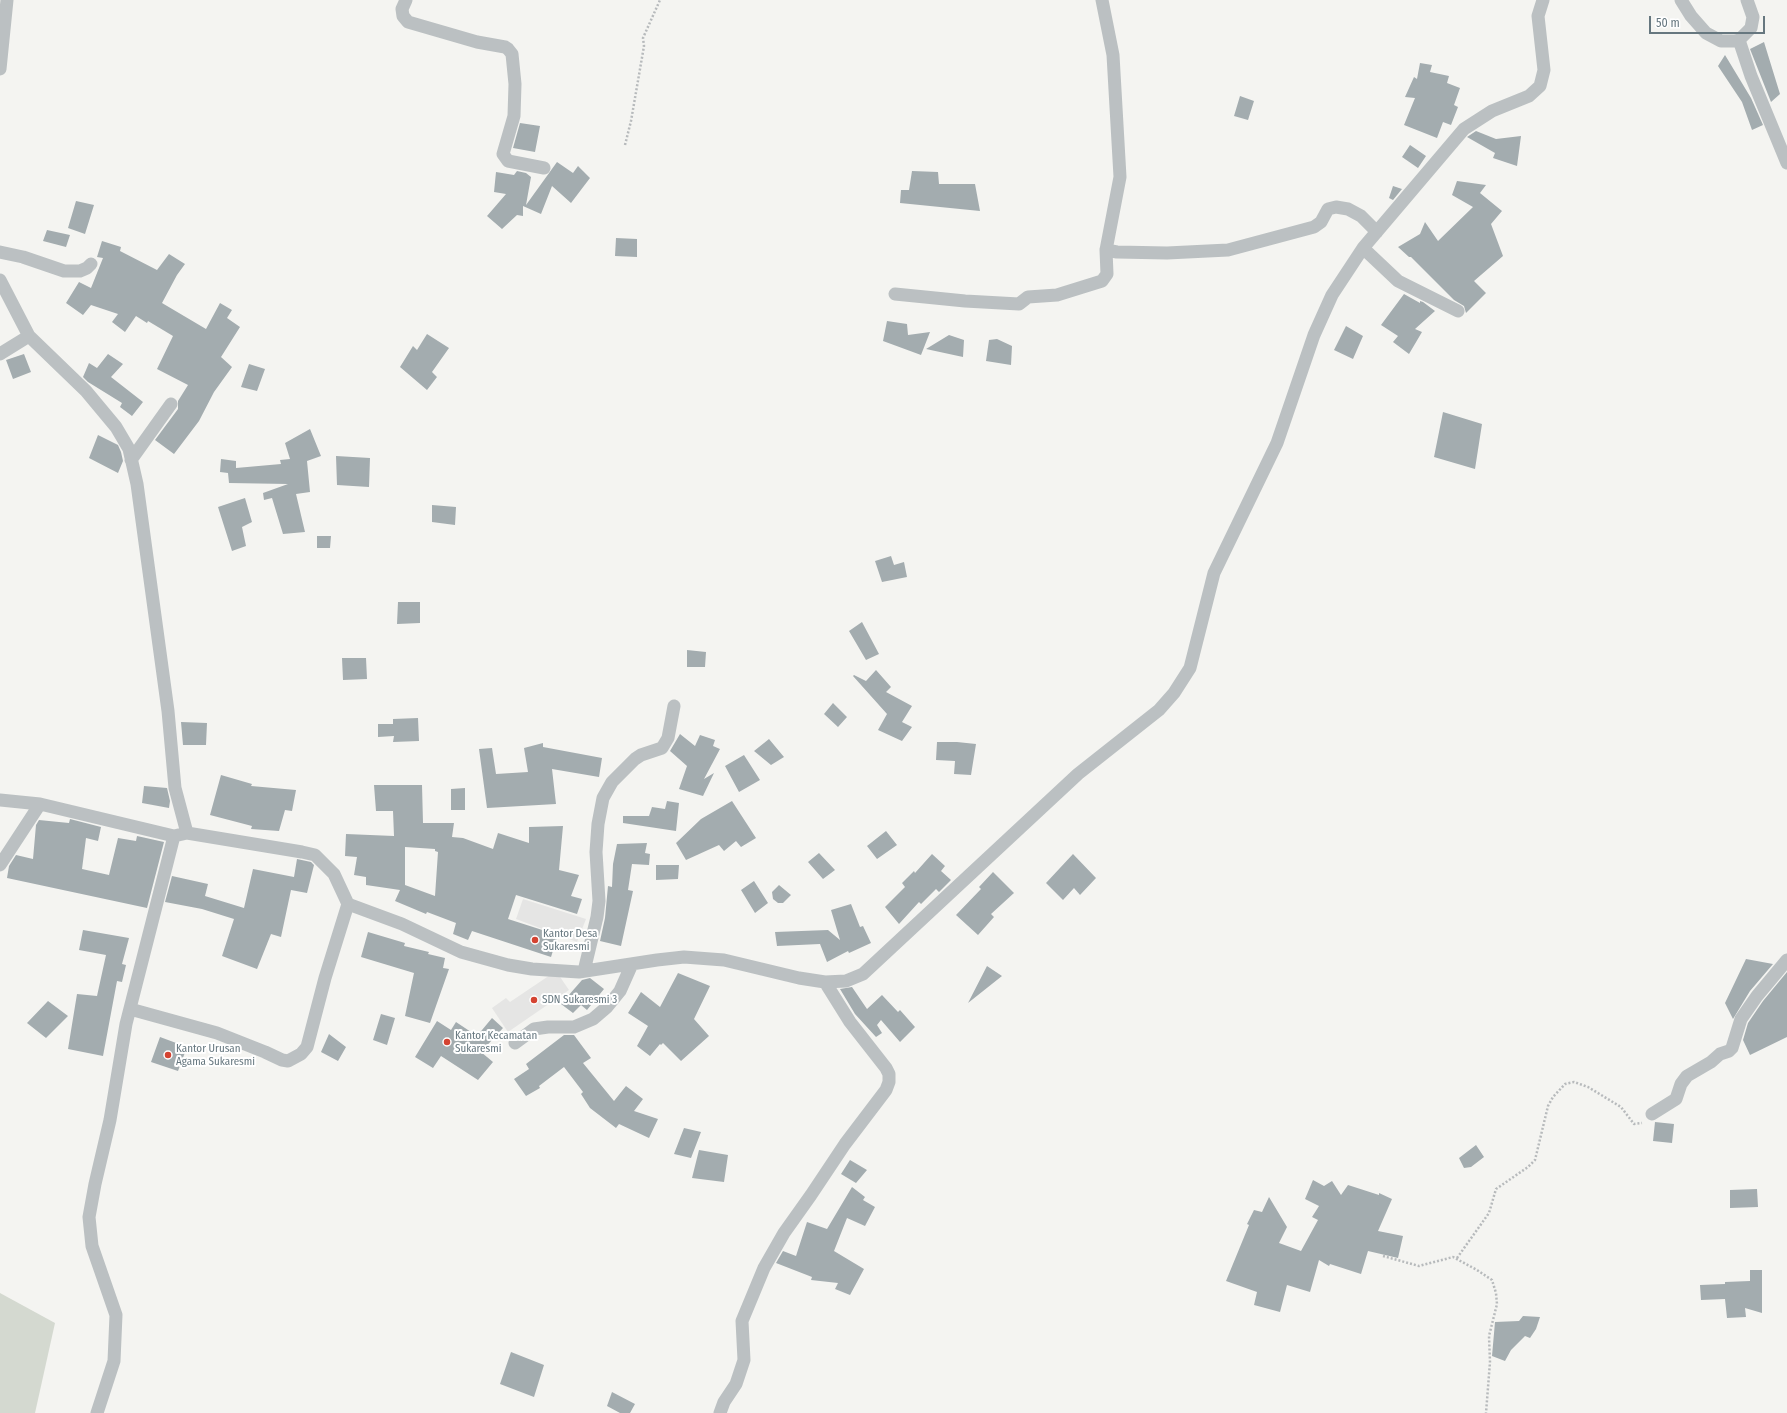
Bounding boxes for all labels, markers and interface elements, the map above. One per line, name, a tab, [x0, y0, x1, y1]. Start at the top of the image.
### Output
scale bar	[1651, 8, 1767, 34]
text: 50 m	[1656, 16, 1680, 30]
place label: Kantor Desa Sukaresmi	[543, 927, 597, 953]
marker: Kantor Desa Sukaresmi	[530, 935, 540, 945]
place label: SDN Sukaresmi 3	[542, 993, 617, 1007]
marker: SDN Sukaresmi 3	[529, 995, 539, 1005]
place label: Kantor Kecamatan Sukaresmi	[455, 1029, 537, 1055]
marker: Kantor Kecamatan Sukaresmi	[442, 1037, 452, 1047]
place label: Kantor Urusan Agama Sukaresmi	[176, 1042, 255, 1068]
marker: Kantor Urusan Agama Sukaresmi	[163, 1050, 173, 1060]

